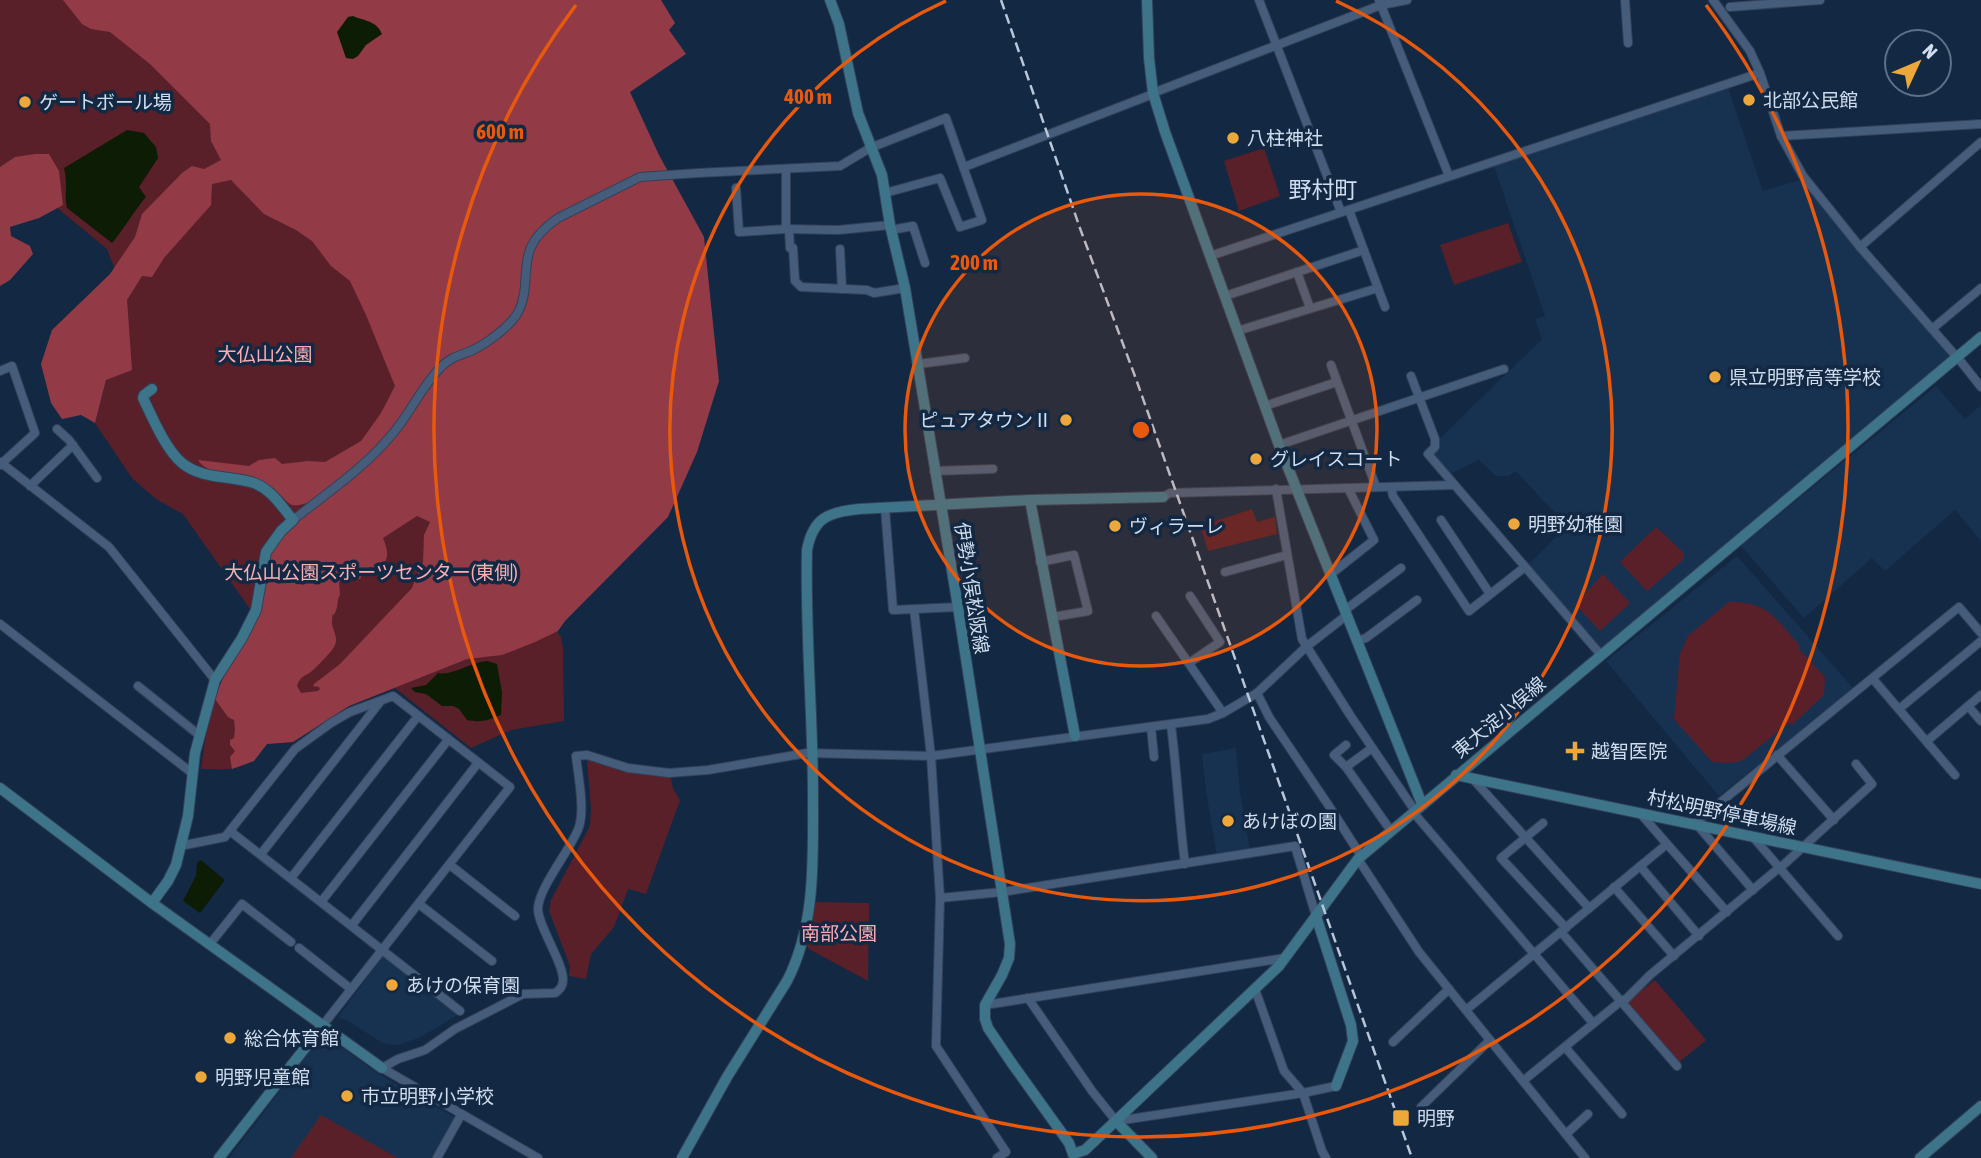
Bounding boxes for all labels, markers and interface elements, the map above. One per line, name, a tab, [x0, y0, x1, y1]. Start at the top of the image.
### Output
north arrow	[1883, 28, 1953, 98]
text: N	[1918, 40, 1942, 63]
text: 400 m	[783, 84, 832, 108]
place label: 北部公民館	[1763, 89, 1858, 111]
place label: ゲートボール場	[39, 91, 172, 113]
marker: 北部公民館	[1741, 92, 1757, 108]
marker: ゲートボール場	[17, 94, 33, 110]
text: 600 m	[476, 119, 524, 143]
place label: 八柱神社	[1247, 127, 1323, 149]
marker: 八柱神社	[1225, 130, 1241, 146]
district label: 野村町	[1289, 177, 1358, 203]
text: 200 m	[950, 250, 998, 274]
park label: 大仏山公園	[217, 343, 313, 365]
place label: 県立明野高等学校	[1729, 366, 1881, 388]
marker: 県立明野高等学校	[1707, 369, 1723, 385]
place label: ピュアタウンⅡ	[919, 409, 1052, 431]
marker: ピュアタウンⅡ	[1058, 412, 1074, 428]
centre of rings	[1129, 418, 1153, 442]
place label: グレイスコート	[1270, 448, 1402, 470]
marker: グレイスコート	[1248, 451, 1264, 467]
place label: 明野幼稚園	[1528, 513, 1623, 535]
place label: ヴィラーレ	[1129, 515, 1224, 537]
marker: 明野幼稚園	[1506, 516, 1522, 532]
marker: ヴィラーレ	[1107, 518, 1123, 534]
street label: 伊勢小俣松阪線	[951, 521, 993, 655]
park label: 大仏山公園スポーツセンター(東側)	[224, 561, 518, 583]
street label: 東大淀小俣線	[1448, 672, 1550, 762]
place label: 越智医院	[1591, 740, 1667, 762]
marker: 越智医院	[1565, 741, 1585, 761]
street label: 村松明野停車場線	[1645, 785, 1799, 839]
place label: あけぼの園	[1242, 810, 1337, 832]
marker: あけぼの園	[1220, 813, 1236, 829]
park label: 南部公園	[801, 922, 877, 944]
place label: あけの保育園	[406, 974, 520, 996]
marker: あけの保育園	[384, 977, 400, 993]
place label: 総合体育館	[244, 1027, 339, 1049]
marker: 総合体育館	[222, 1030, 238, 1046]
place label: 明野児童館	[215, 1066, 310, 1088]
marker: 明野児童館	[193, 1069, 209, 1085]
place label: 市立明野小学校	[361, 1085, 494, 1107]
marker: 市立明野小学校	[339, 1088, 355, 1104]
place label: 明野	[1417, 1107, 1455, 1129]
marker: 明野	[1391, 1108, 1411, 1128]

